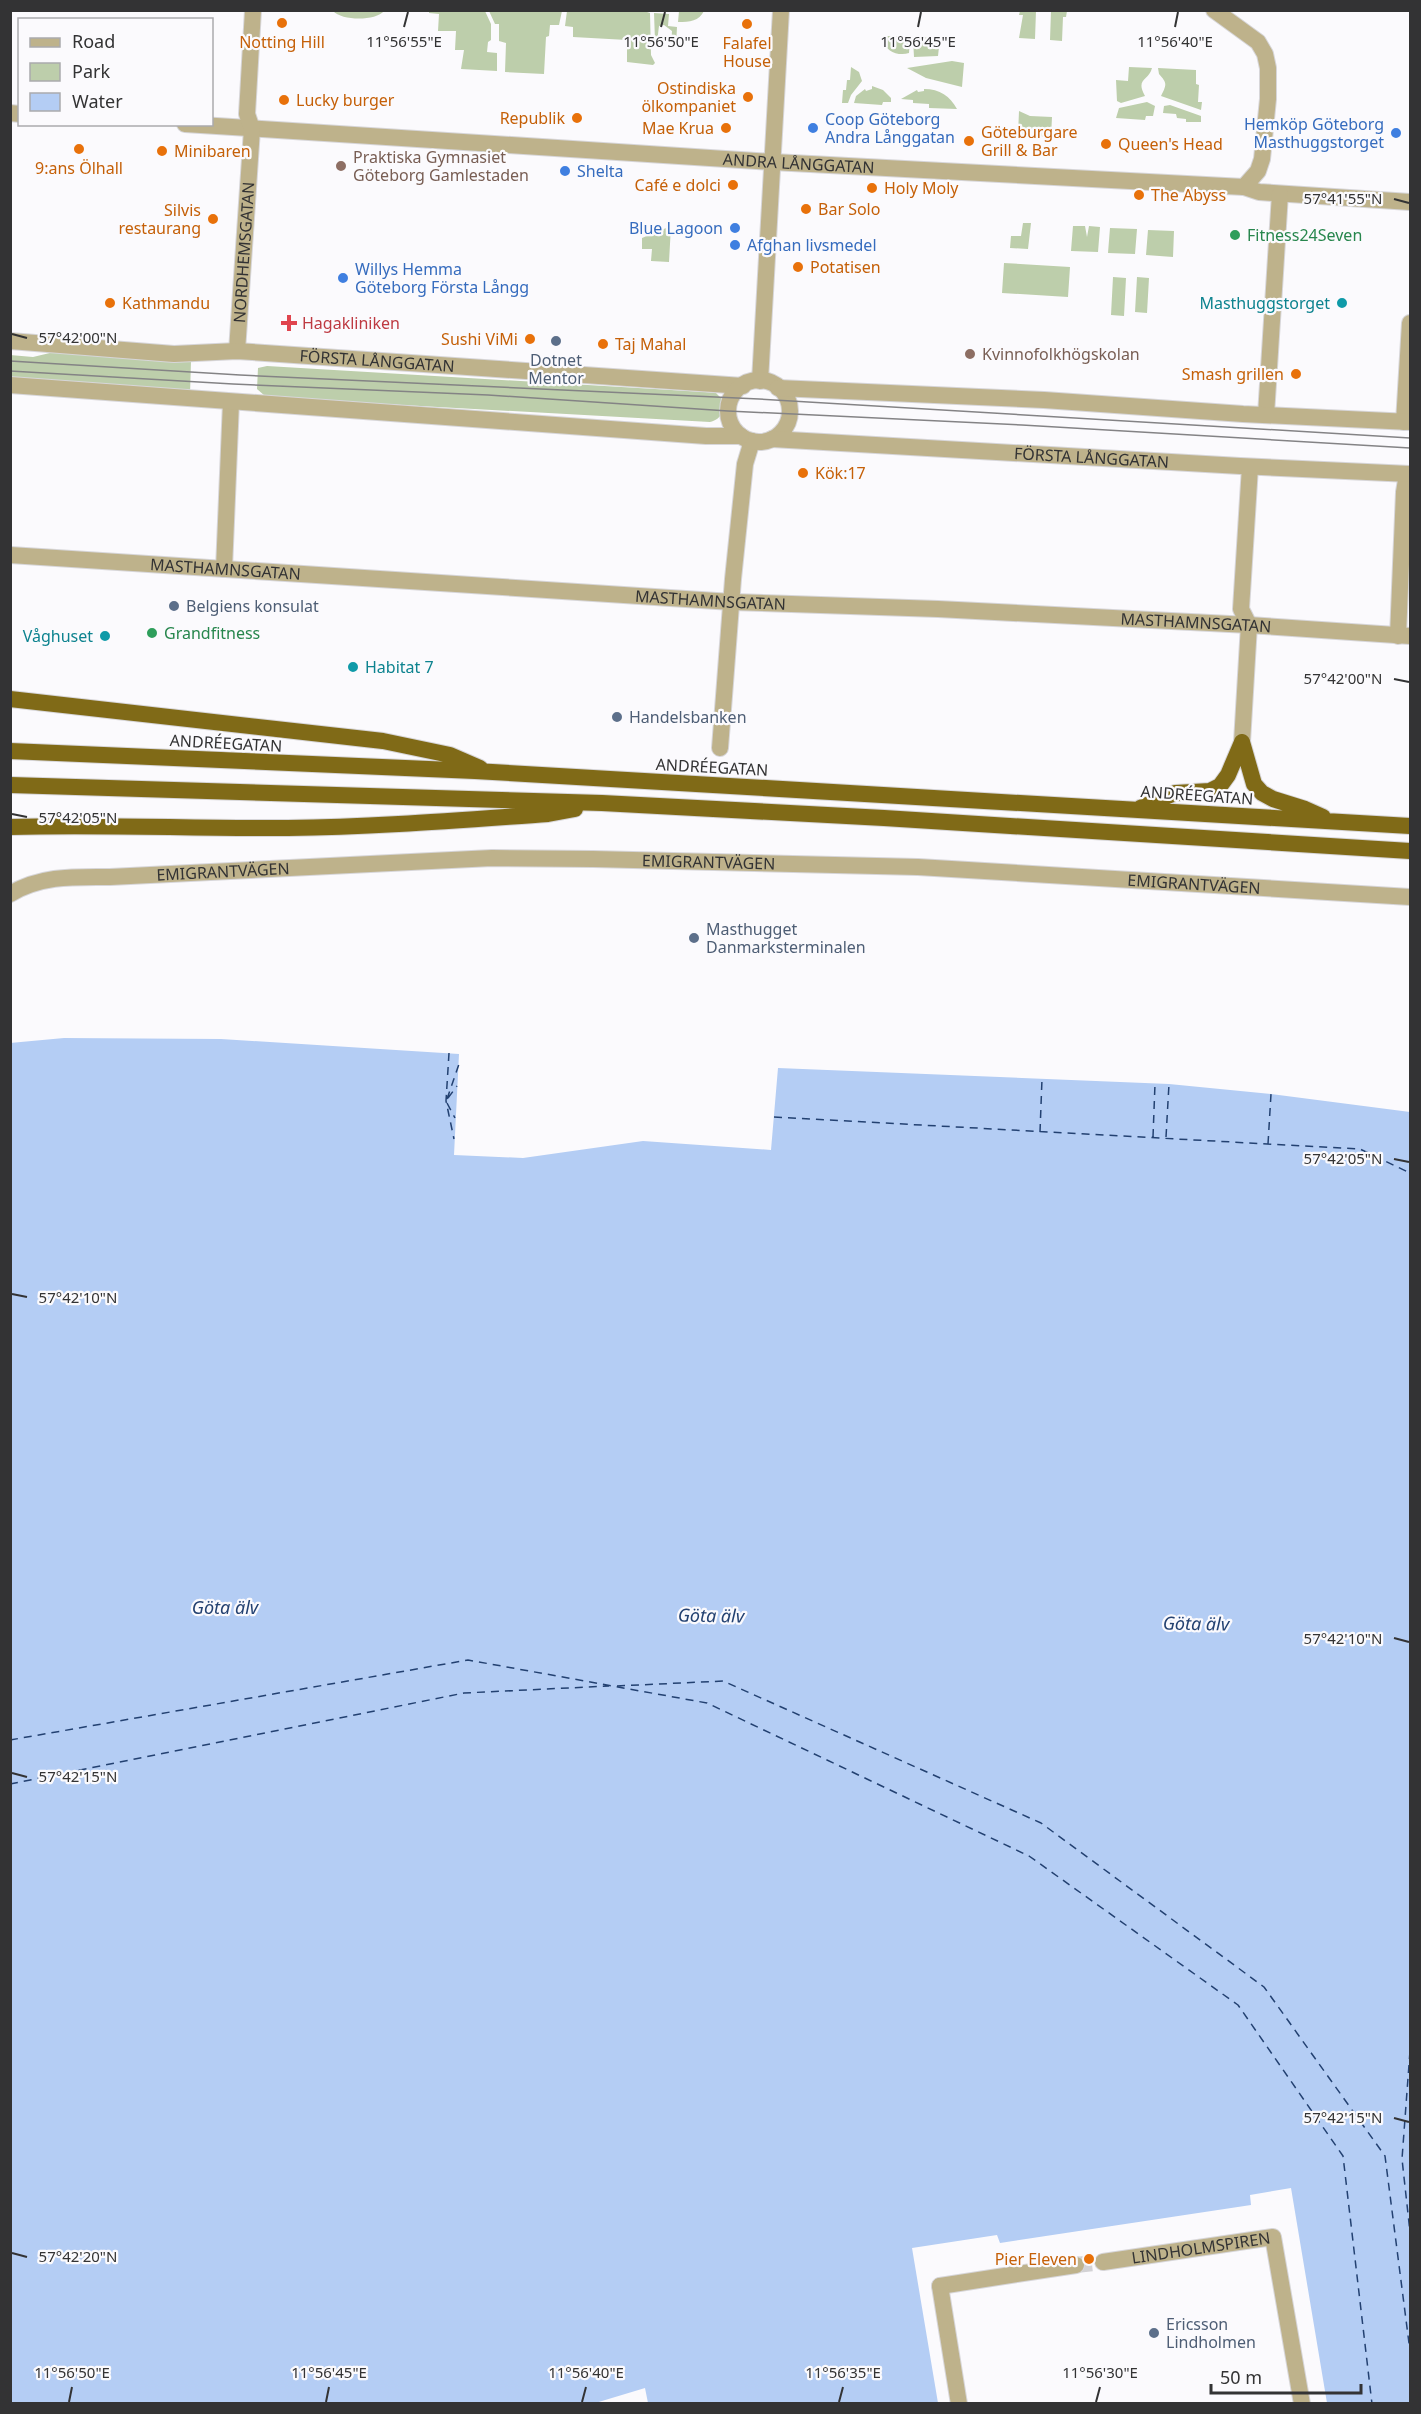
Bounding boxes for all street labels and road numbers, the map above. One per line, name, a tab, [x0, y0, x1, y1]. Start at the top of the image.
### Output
street label: ANDRA LÅNGGATAN	[722, 148, 875, 178]
street label: NORDHEMSGATAN	[228, 181, 259, 323]
street label: FÖRSTA LÅNGGATAN	[299, 344, 455, 377]
street label: FÖRSTA LÅNGGATAN	[1013, 442, 1170, 473]
street label: MASTHAMNSGATAN	[149, 553, 302, 585]
street label: MASTHAMNSGATAN	[634, 585, 786, 615]
street label: MASTHAMNSGATAN	[1120, 607, 1272, 638]
street label: ANDRÉEGATAN	[169, 729, 283, 757]
street label: ANDRÉEGATAN	[655, 753, 769, 781]
street label: ANDRÉEGATAN	[1140, 780, 1254, 810]
street label: EMIGRANTVÄGEN	[642, 849, 776, 874]
street label: EMIGRANTVÄGEN	[156, 857, 290, 886]
street label: EMIGRANTVÄGEN	[1127, 869, 1261, 899]
street label: LINDHOLMSPIREN	[1130, 2227, 1272, 2269]

